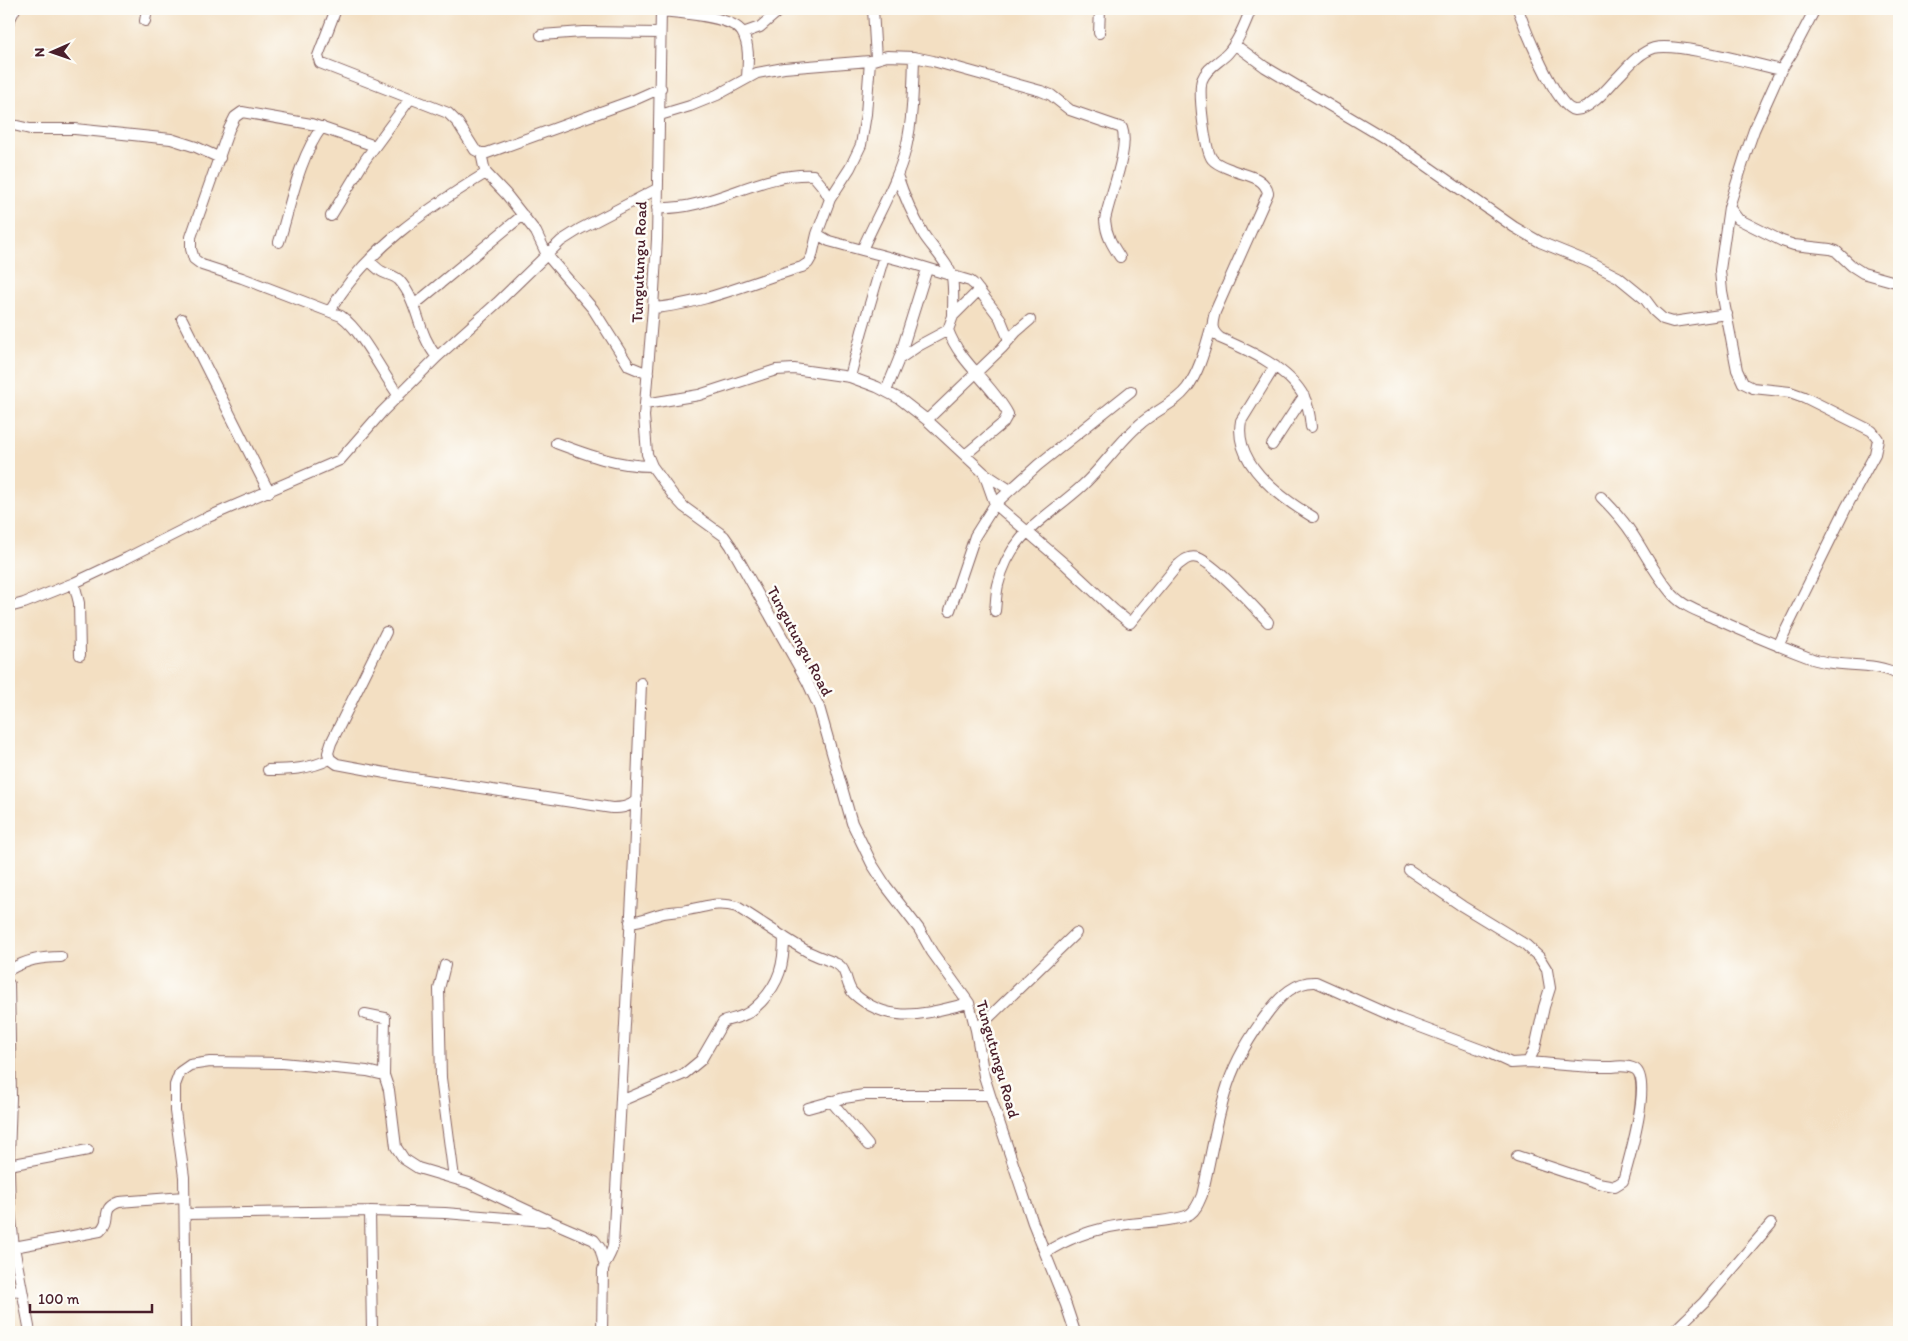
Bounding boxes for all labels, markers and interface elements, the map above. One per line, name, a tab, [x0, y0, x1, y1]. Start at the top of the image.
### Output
north arrow	[28, 28, 78, 78]
text: N	[31, 47, 48, 57]
street label: Tungutungu Road	[627, 200, 651, 323]
street label: Tungutungu Road	[763, 583, 837, 700]
street label: Tungutungu Road	[972, 998, 1024, 1120]
scale bar	[30, 1281, 152, 1313]
text: 100 m	[38, 1290, 80, 1308]

